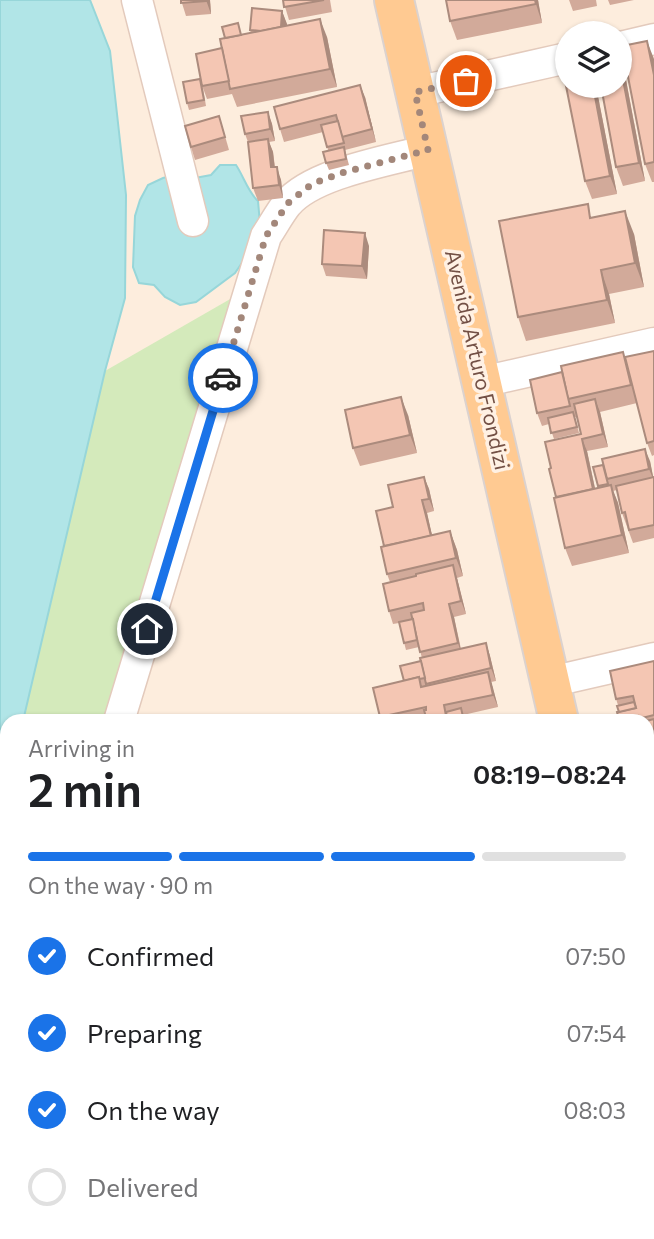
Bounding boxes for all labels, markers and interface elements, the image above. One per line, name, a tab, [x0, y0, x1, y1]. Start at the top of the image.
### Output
map controls	[555, 21, 632, 98]
button: layers	[555, 21, 632, 98]
pin	[436, 51, 496, 111]
icon: bag	[447, 62, 485, 100]
street label: Avenida Arturo Frondizi	[441, 247, 516, 472]
courier	[188, 343, 258, 413]
icon: car	[204, 359, 242, 397]
pin	[117, 599, 177, 659]
icon: home	[128, 610, 166, 648]
text: Arriving in	[28, 734, 135, 762]
text: 08:19–08:24	[473, 758, 626, 789]
text: 2 min	[28, 760, 142, 816]
text: On the way · 90 m	[28, 871, 213, 899]
icon: check	[28, 937, 66, 975]
text: Confirmed	[87, 940, 214, 971]
text: 07:50	[565, 942, 626, 970]
icon: check	[28, 1014, 66, 1052]
text: Preparing	[87, 1017, 202, 1048]
text: 07:54	[567, 1019, 626, 1047]
icon: check	[28, 1091, 66, 1129]
text: On the way	[87, 1094, 220, 1125]
text: 08:03	[564, 1096, 626, 1124]
text: Delivered	[87, 1171, 198, 1202]

